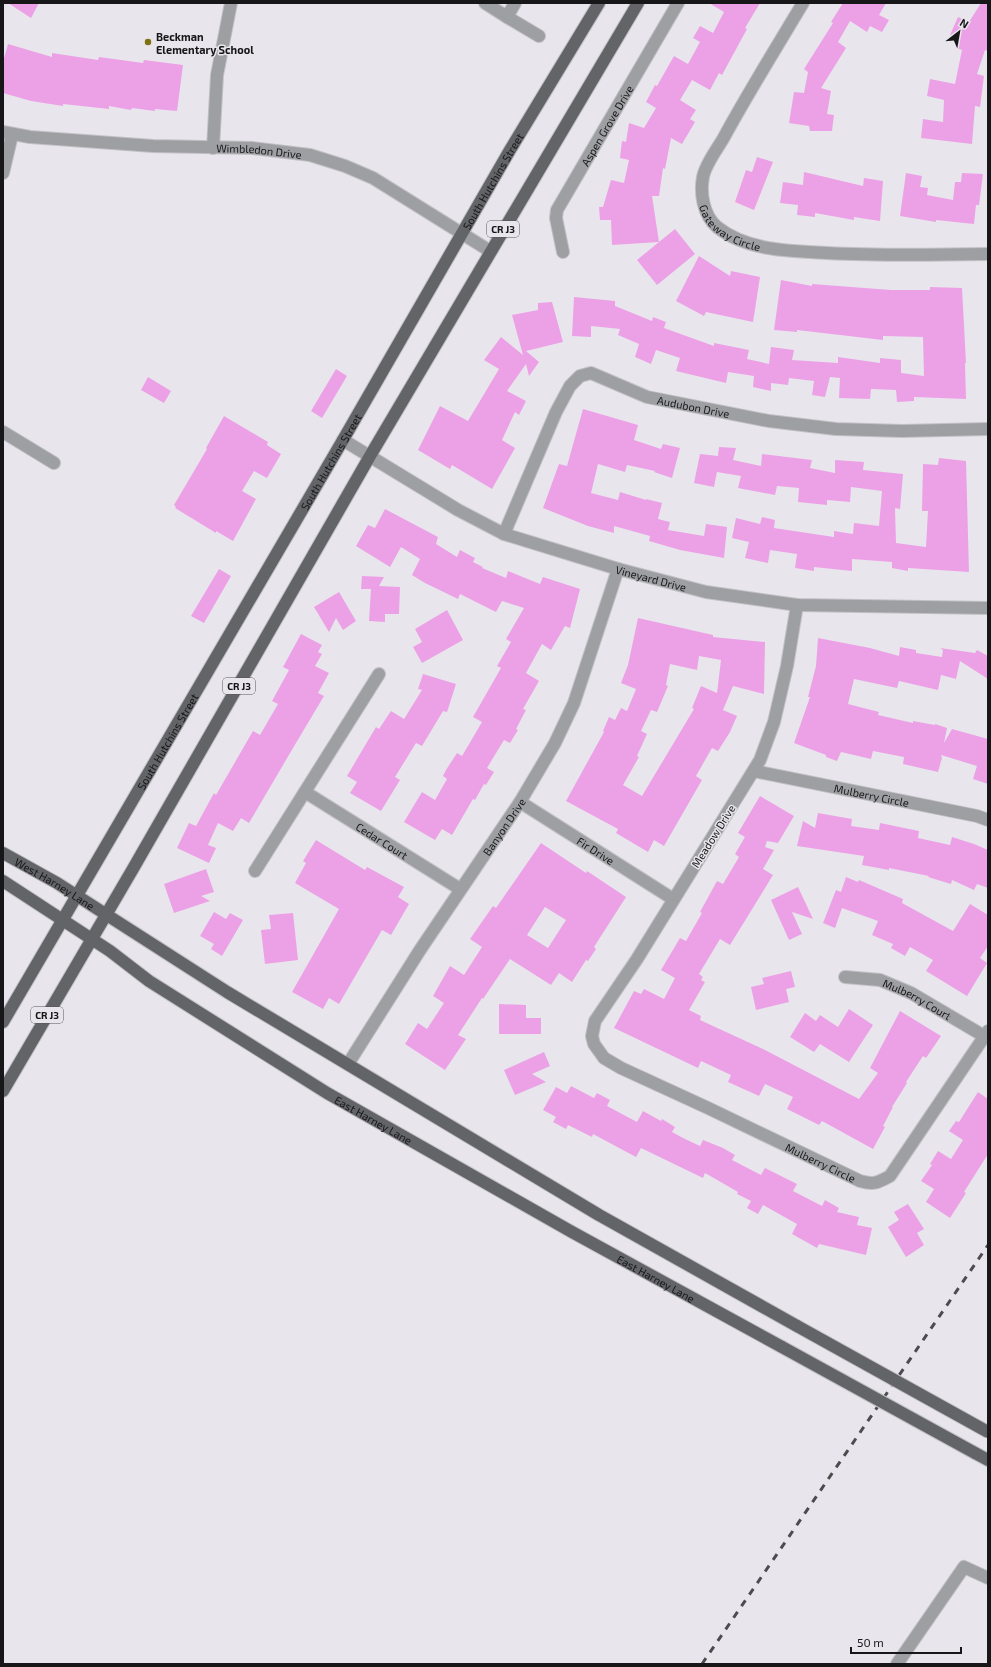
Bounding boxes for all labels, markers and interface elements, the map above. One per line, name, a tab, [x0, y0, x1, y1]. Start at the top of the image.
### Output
north arrow	[939, 12, 979, 52]
text: N	[958, 15, 971, 31]
place label: Beckman Elementary School	[156, 30, 254, 57]
marker: Beckman Elementary School	[143, 37, 153, 47]
street label: Aspen Grove Drive	[578, 82, 635, 168]
street label: South Hutchins Street	[459, 130, 525, 231]
street label: Wimbledon Drive	[216, 141, 303, 160]
street label: Gateway Circle	[698, 203, 762, 253]
road number: CR J3	[487, 221, 519, 237]
street label: Audubon Drive	[656, 393, 731, 420]
street label: South Hutchins Street	[297, 411, 363, 512]
street label: Vineyard Drive	[614, 562, 688, 593]
road number: CR J3	[223, 678, 255, 694]
street label: South Hutchins Street	[134, 691, 200, 792]
street label: Mulberry Circle	[833, 781, 910, 809]
street label: Banyon Drive	[480, 795, 528, 858]
street label: Meadow Drive	[689, 802, 738, 870]
street label: Cedar Court	[354, 819, 410, 861]
street label: Fir Drive	[575, 834, 617, 867]
street label: West Harney Lane	[13, 854, 97, 912]
street label: Mulberry Court	[881, 976, 954, 1022]
road number: CR J3	[31, 1007, 63, 1023]
street label: East Harney Lane	[333, 1092, 415, 1147]
street label: Mulberry Circle	[784, 1140, 858, 1185]
street label: East Harney Lane	[615, 1252, 697, 1305]
scale bar	[851, 1629, 961, 1655]
text: 50 m	[857, 1635, 884, 1649]

